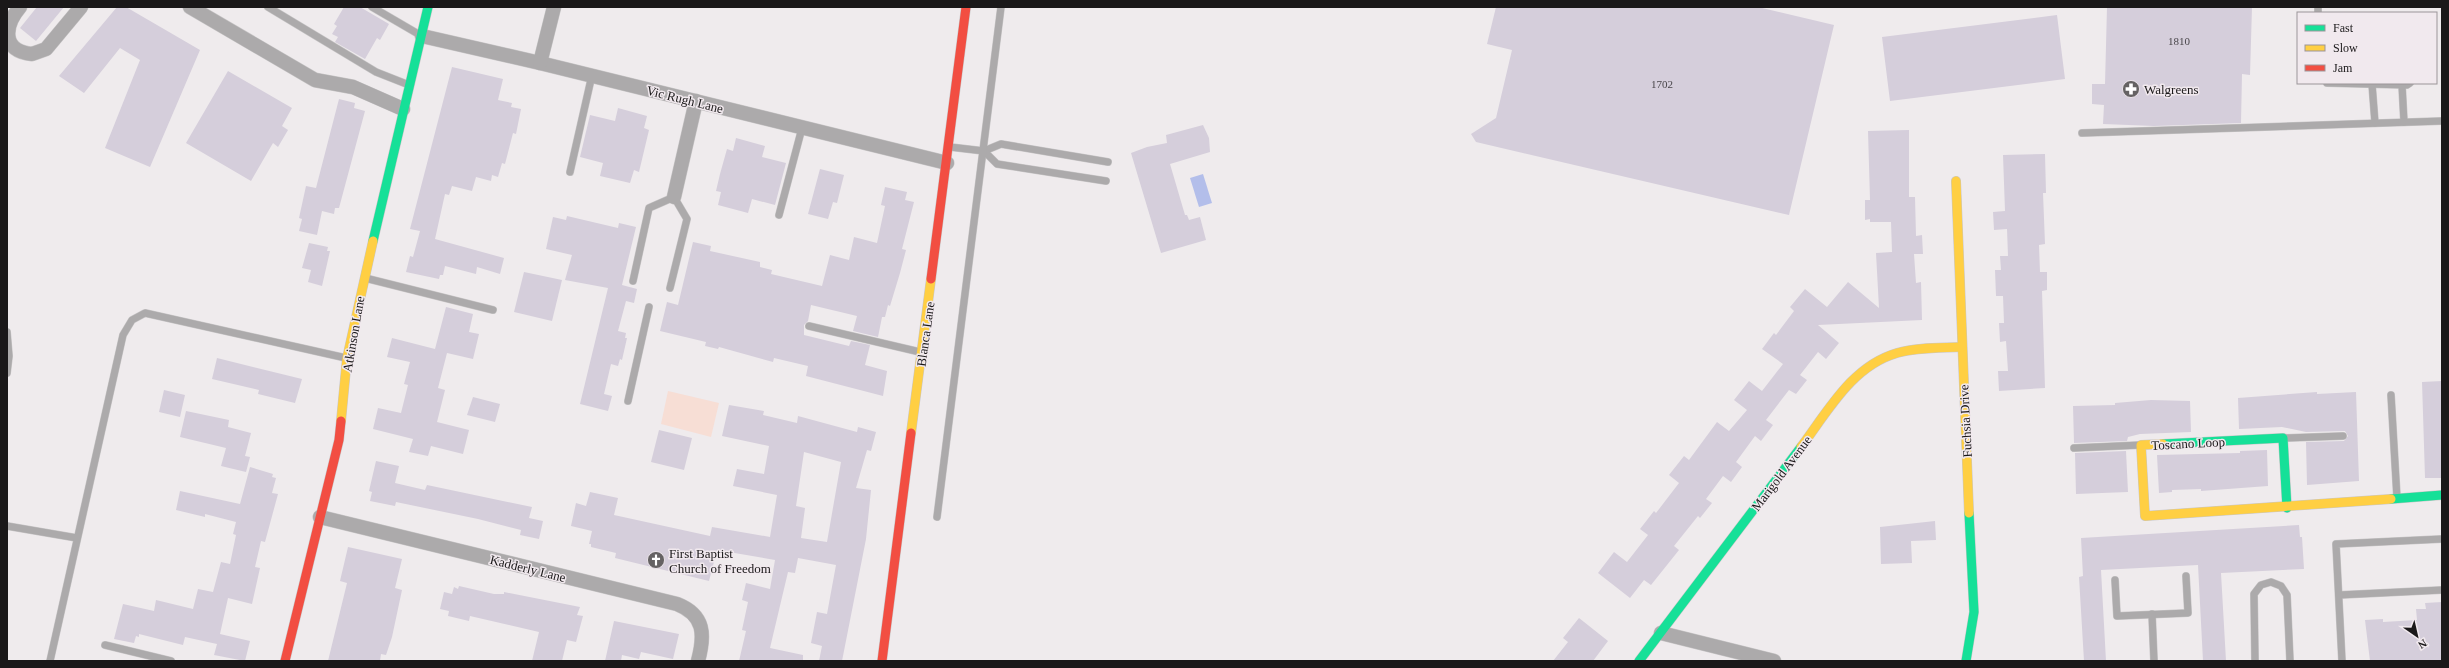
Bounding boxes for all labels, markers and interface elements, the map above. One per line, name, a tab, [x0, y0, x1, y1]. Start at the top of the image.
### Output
legend	[2297, 12, 2437, 84]
text: Fast	[2333, 21, 2354, 35]
house number: 1810	[2168, 35, 2191, 47]
text: Slow	[2333, 41, 2358, 55]
text: Jam	[2333, 61, 2353, 75]
house number: 1702	[1651, 78, 1673, 90]
pharmacy icon: Walgreens	[2121, 79, 2141, 99]
place label: Walgreens	[2144, 82, 2199, 97]
street label: Vic Rugh Lane	[645, 83, 725, 116]
street label: Atkinson Lane	[339, 295, 368, 373]
street label: Blanca Lane	[914, 300, 937, 367]
street label: Fuchsia Drive	[1956, 384, 1975, 458]
street label: Marigold Avenue	[1748, 433, 1815, 514]
street label: Toscano Loop	[2151, 434, 2225, 453]
place label: First Baptist Church of Freedom	[669, 546, 771, 576]
church icon: First Baptist Church of Freedom	[646, 550, 666, 570]
street label: Kadderly Lane	[488, 552, 568, 585]
north arrow	[2397, 616, 2437, 656]
text: N	[2416, 637, 2429, 652]

